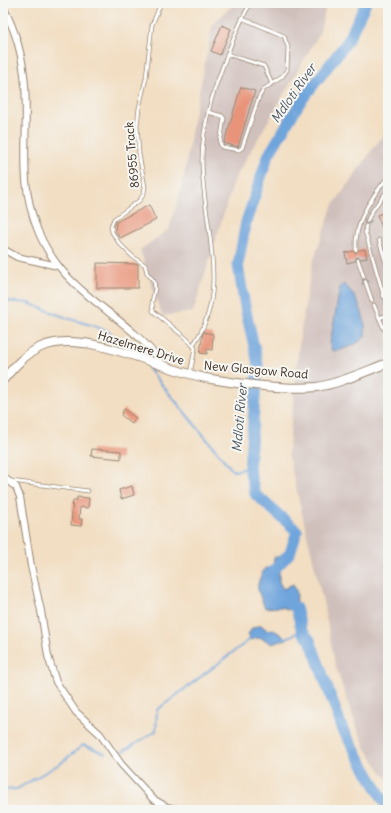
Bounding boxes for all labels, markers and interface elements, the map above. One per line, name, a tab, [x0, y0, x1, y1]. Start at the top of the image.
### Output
water label: Mdloti River	[267, 59, 321, 126]
street label: 86955 Track	[121, 121, 142, 189]
one-way arrow	[363, 218, 372, 225]
one-way arrow	[361, 277, 370, 284]
street label: Hazelmere Drive	[96, 327, 186, 368]
street label: New Glasgow Road	[203, 357, 309, 382]
water label: Mdloti River	[228, 382, 251, 453]

